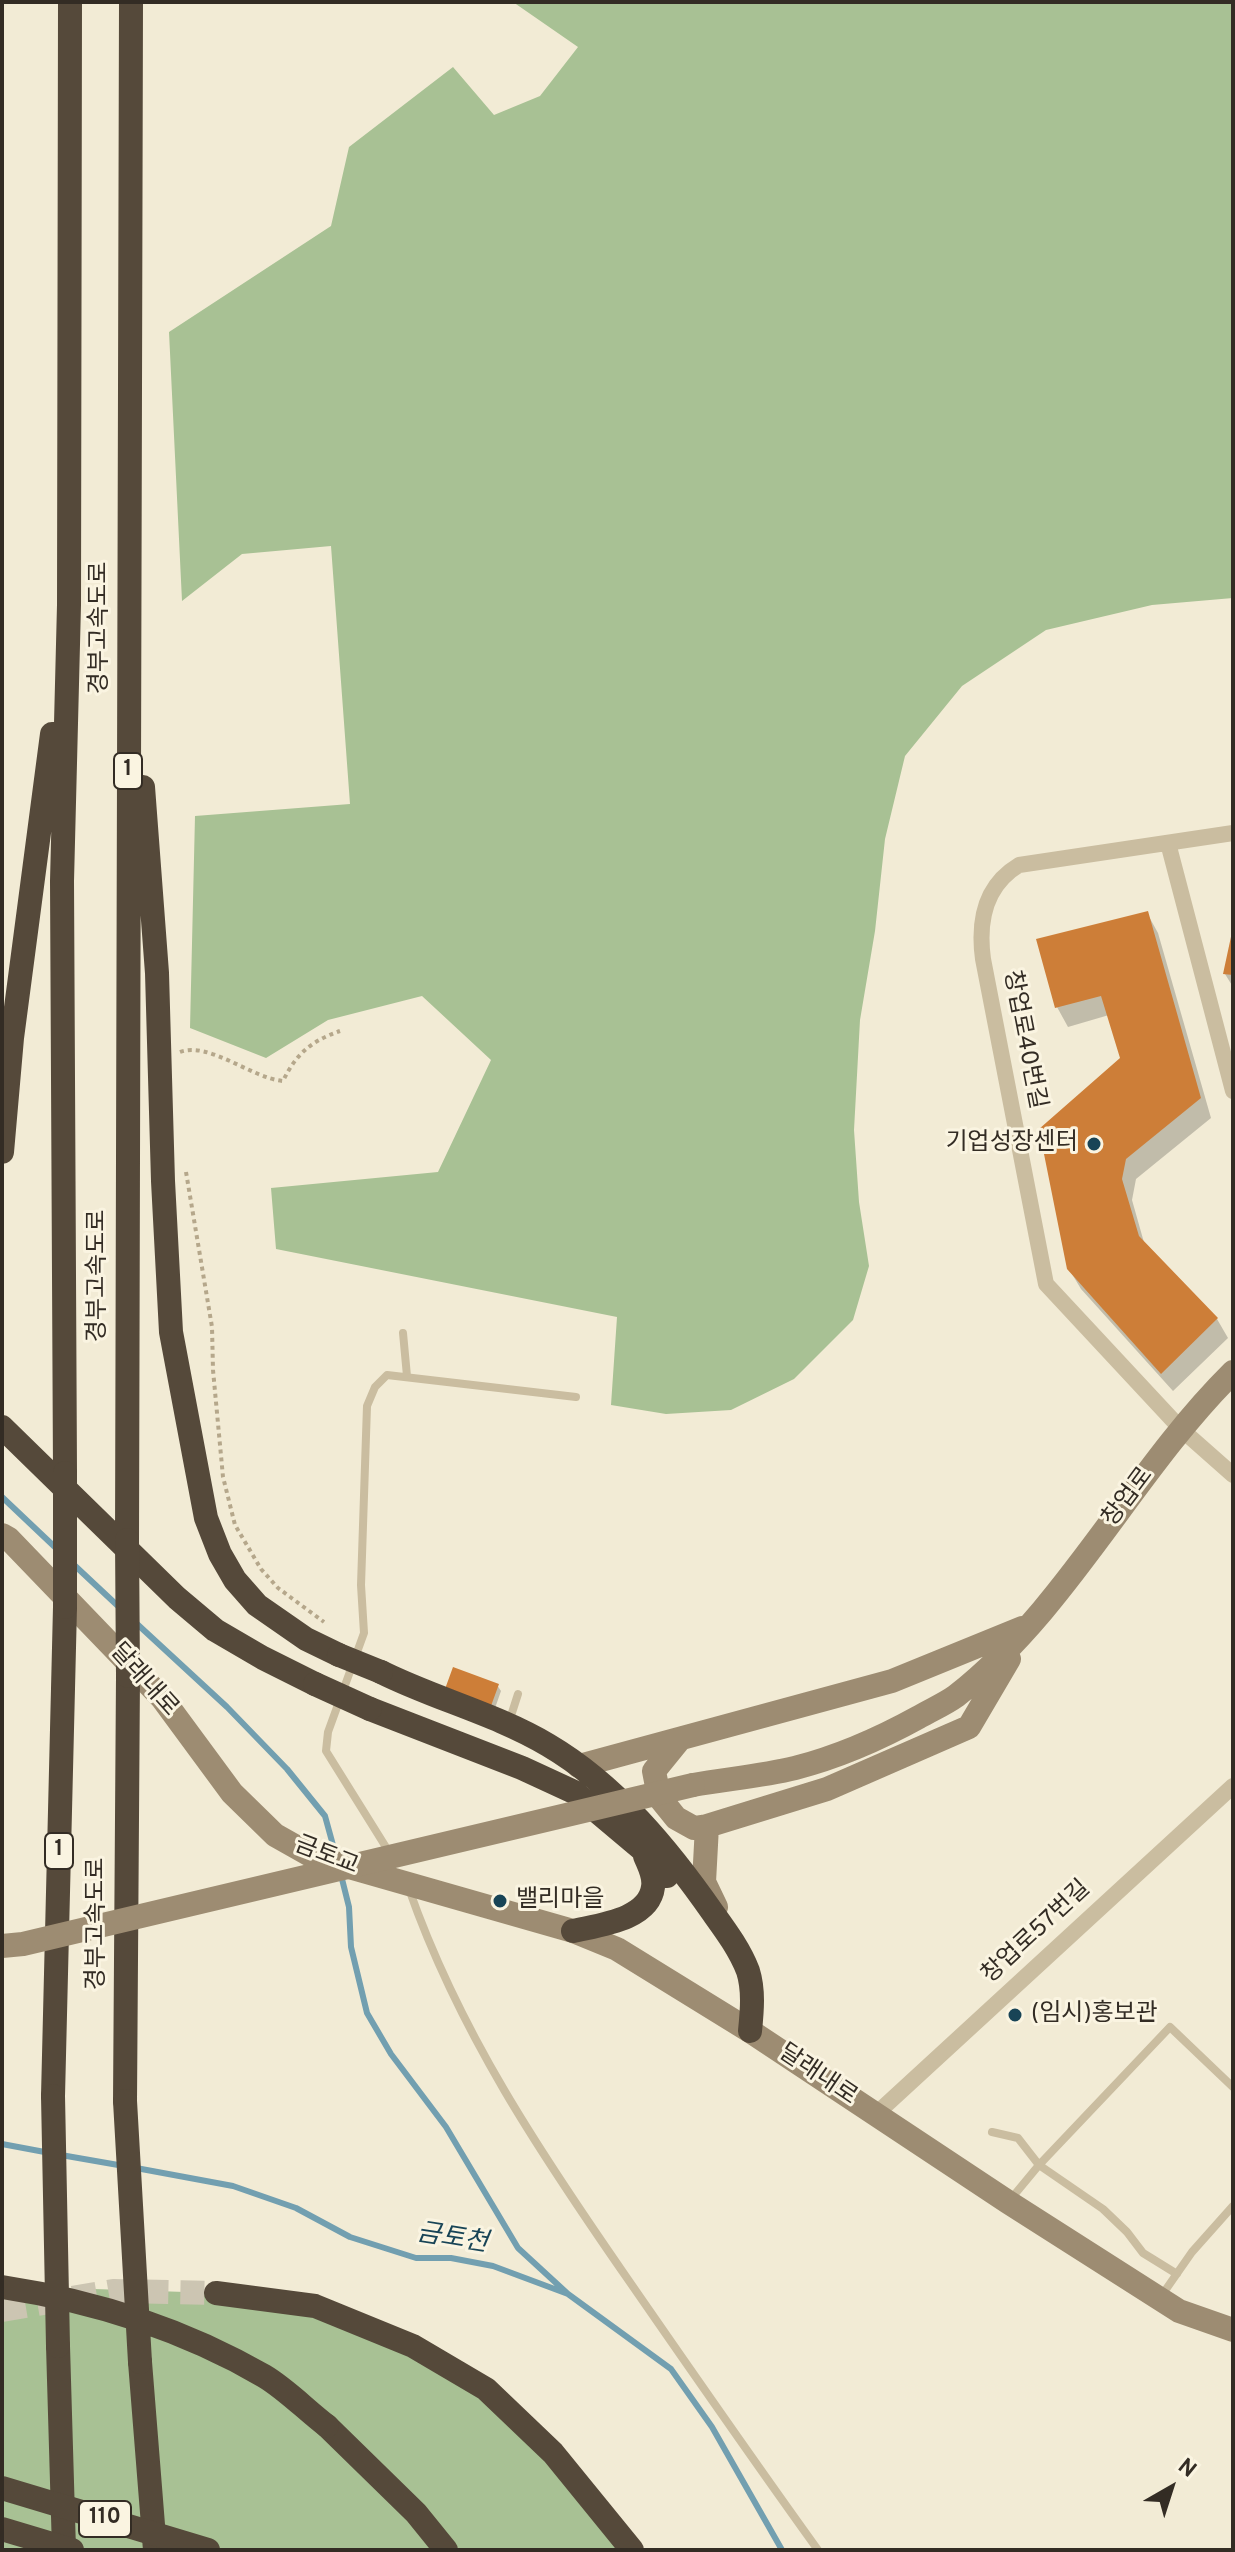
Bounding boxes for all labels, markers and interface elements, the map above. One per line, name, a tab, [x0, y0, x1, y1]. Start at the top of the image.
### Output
street label: 경부고속도로	[87, 562, 115, 694]
road number: 1	[114, 753, 142, 789]
street label: 창업로40번길	[995, 968, 1051, 1112]
place label: 기업성장센터	[946, 1130, 1078, 1158]
marker: 기업성장센터	[1085, 1135, 1103, 1153]
street label: 경부고속도로	[85, 1210, 113, 1342]
street label: 창업로	[1098, 1463, 1160, 1533]
street label: 달래내로	[103, 1639, 183, 1723]
street label: 금토교	[290, 1832, 362, 1882]
road number: 1	[45, 1833, 73, 1869]
street label: 경부고속도로	[84, 1858, 112, 1990]
street label: 창업로57번길	[977, 1876, 1097, 1990]
place label: 밸리마을	[516, 1887, 604, 1915]
marker: 밸리마을	[491, 1892, 509, 1910]
place label: (임시)홍보관	[1031, 2001, 1158, 2029]
marker: (임시)홍보관	[1006, 2006, 1024, 2024]
street label: 달래내로	[772, 2039, 862, 2113]
water label: 금토천	[414, 2219, 490, 2261]
north arrow	[1131, 2448, 1211, 2528]
text: N	[1172, 2453, 1201, 2484]
road number: 110	[79, 2501, 131, 2537]

